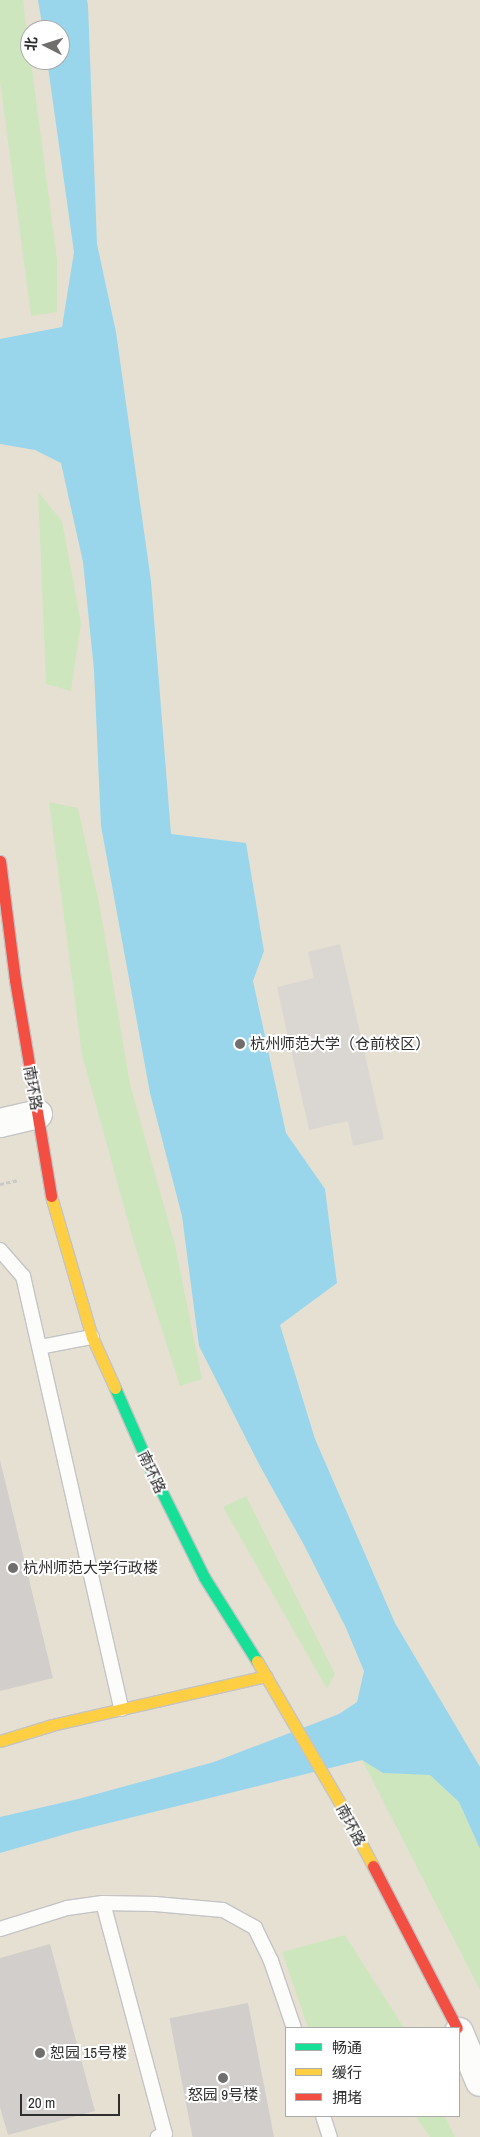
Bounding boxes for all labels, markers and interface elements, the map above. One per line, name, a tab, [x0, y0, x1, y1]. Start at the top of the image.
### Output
north arrow	[20, 20, 70, 70]
text: 北	[21, 36, 41, 52]
place label: 杭州师范大学（仓前校区）	[250, 1035, 430, 1053]
marker: 杭州师范大学（仓前校区）	[234, 1038, 246, 1050]
street label: 南环路	[20, 1064, 46, 1112]
street label: 南环路	[134, 1448, 170, 1496]
place label: 杭州师范大学行政楼	[23, 1559, 158, 1577]
marker: 杭州师范大学行政楼	[7, 1562, 19, 1574]
street label: 南环路	[332, 1801, 370, 1849]
legend	[285, 2027, 460, 2117]
text: 畅通	[332, 2037, 362, 2058]
place label: 恕园 15号楼	[50, 2044, 127, 2062]
marker: 恕园 15号楼	[34, 2047, 46, 2059]
text: 缓行	[332, 2062, 362, 2083]
marker: 怒园 9号楼	[217, 2072, 229, 2084]
scale bar	[22, 2084, 122, 2116]
place label: 怒园 9号楼	[188, 2086, 258, 2104]
text: 拥堵	[332, 2087, 362, 2108]
text: 20 m	[28, 2092, 55, 2113]

